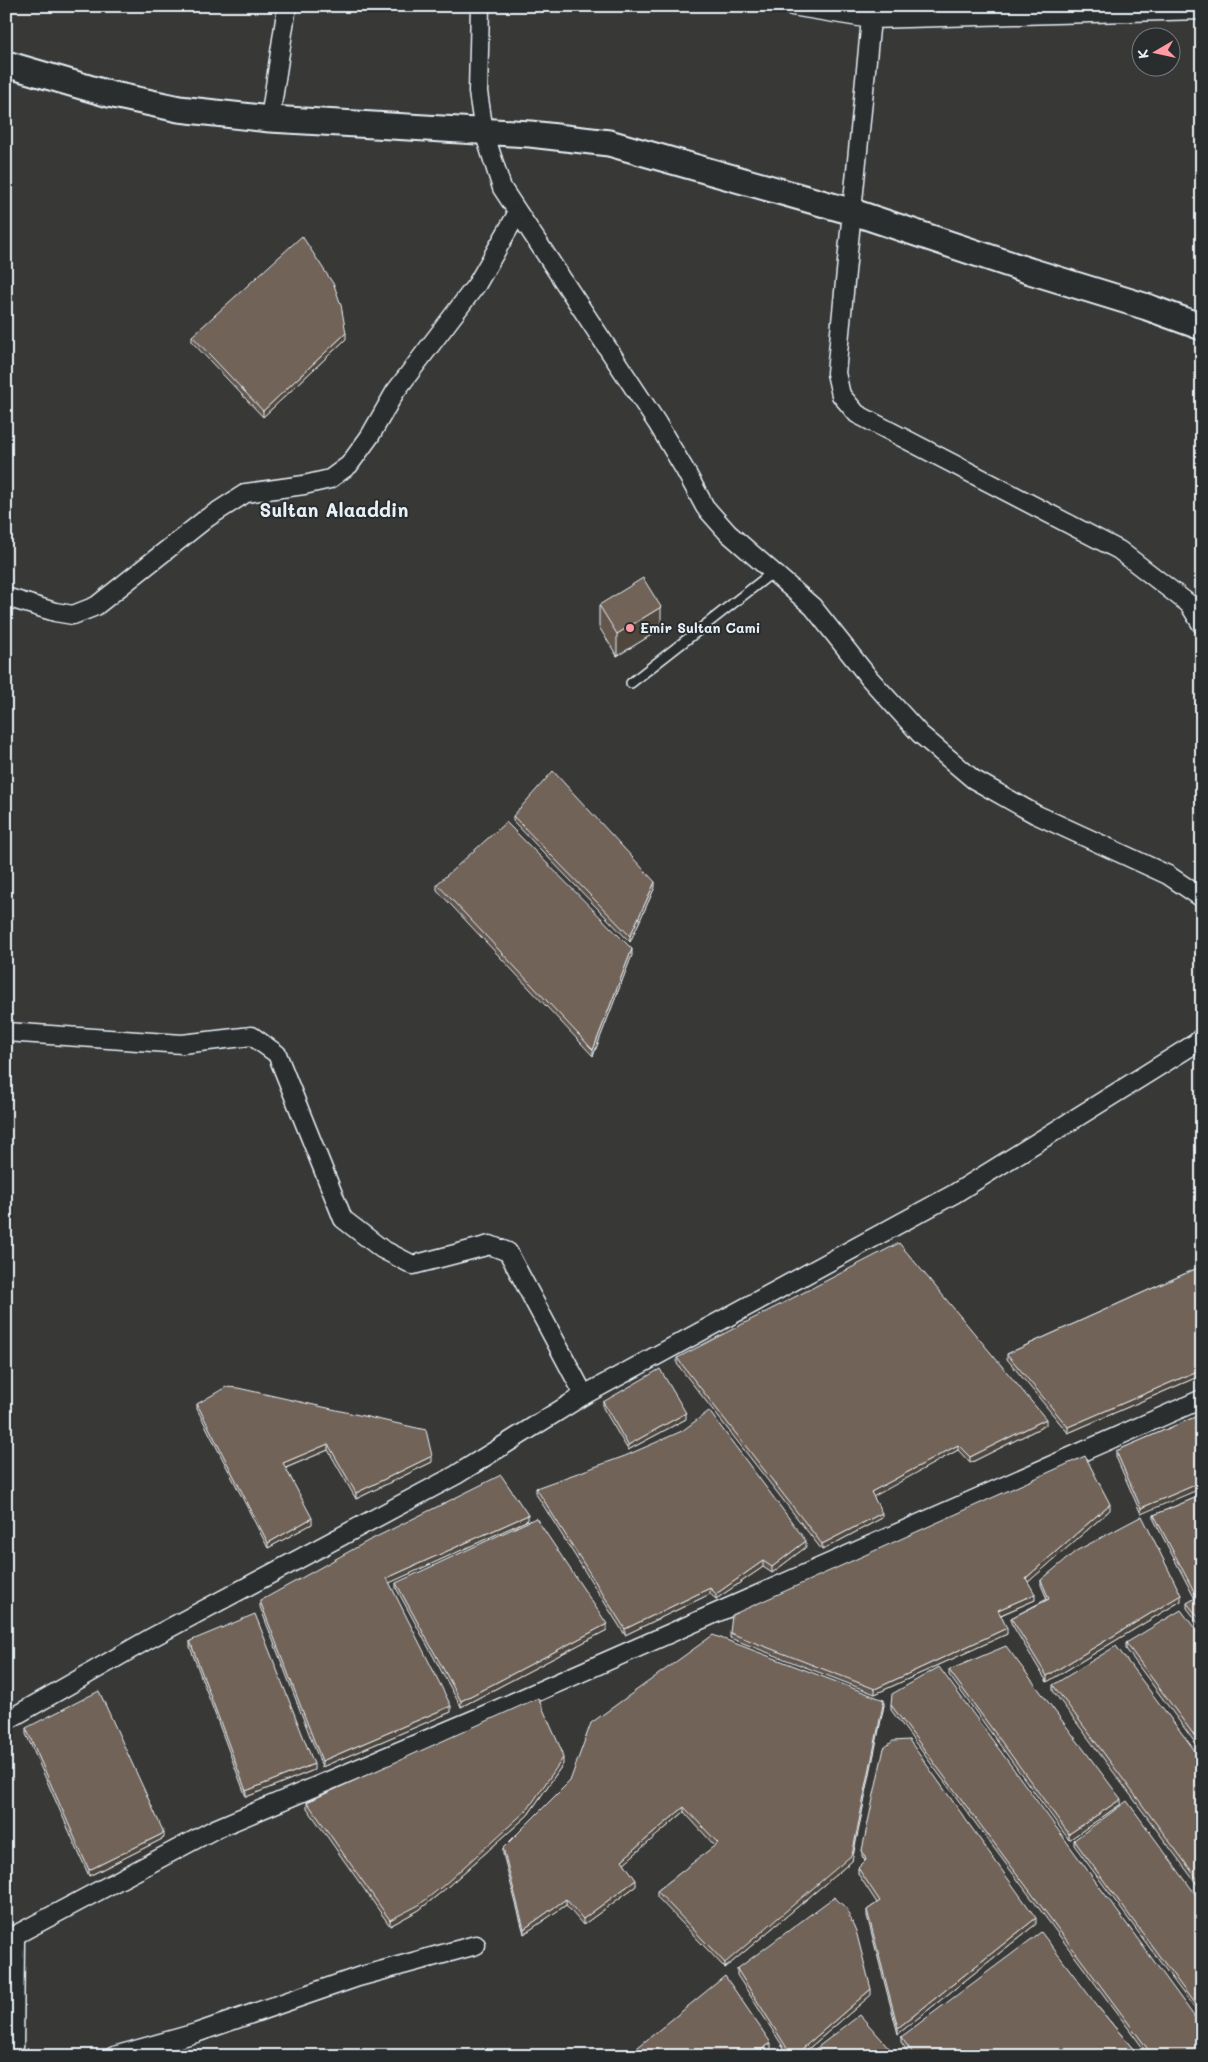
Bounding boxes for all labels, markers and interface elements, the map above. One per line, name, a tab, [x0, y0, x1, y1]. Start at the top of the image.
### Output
north arrow	[1130, 28, 1180, 78]
text: K	[1133, 48, 1153, 60]
district label: Sultan Alaaddin	[260, 497, 408, 522]
place label: Emir Sultan Cami	[640, 618, 760, 637]
marker: Emir Sultan Cami	[624, 622, 636, 634]

